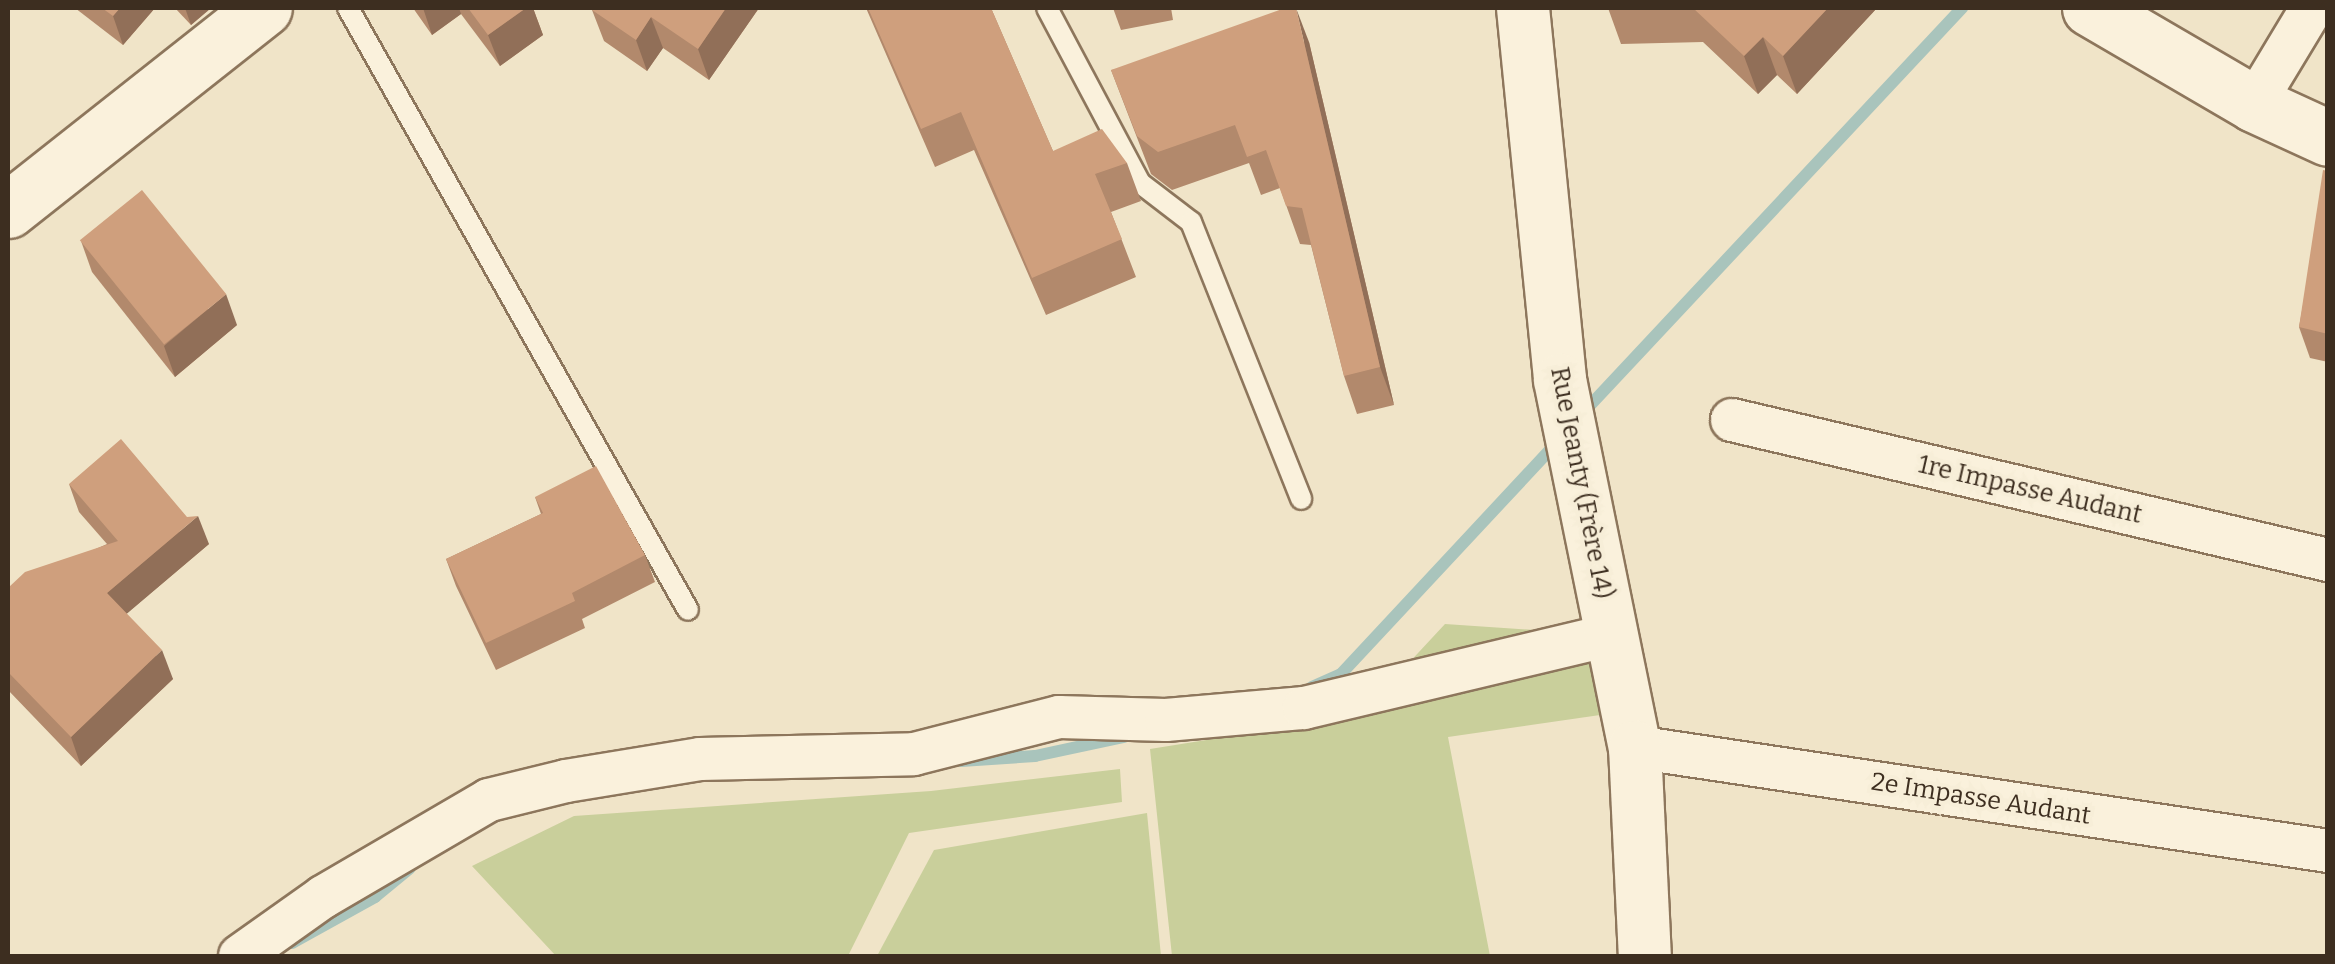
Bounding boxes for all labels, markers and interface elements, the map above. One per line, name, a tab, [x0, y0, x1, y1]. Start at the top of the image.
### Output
street label: Rue Jeanty (Frère 14)	[1544, 365, 1618, 601]
street label: 1re Impasse Audant	[1915, 450, 2145, 530]
street label: 2e Impasse Audant	[1869, 767, 2093, 831]

